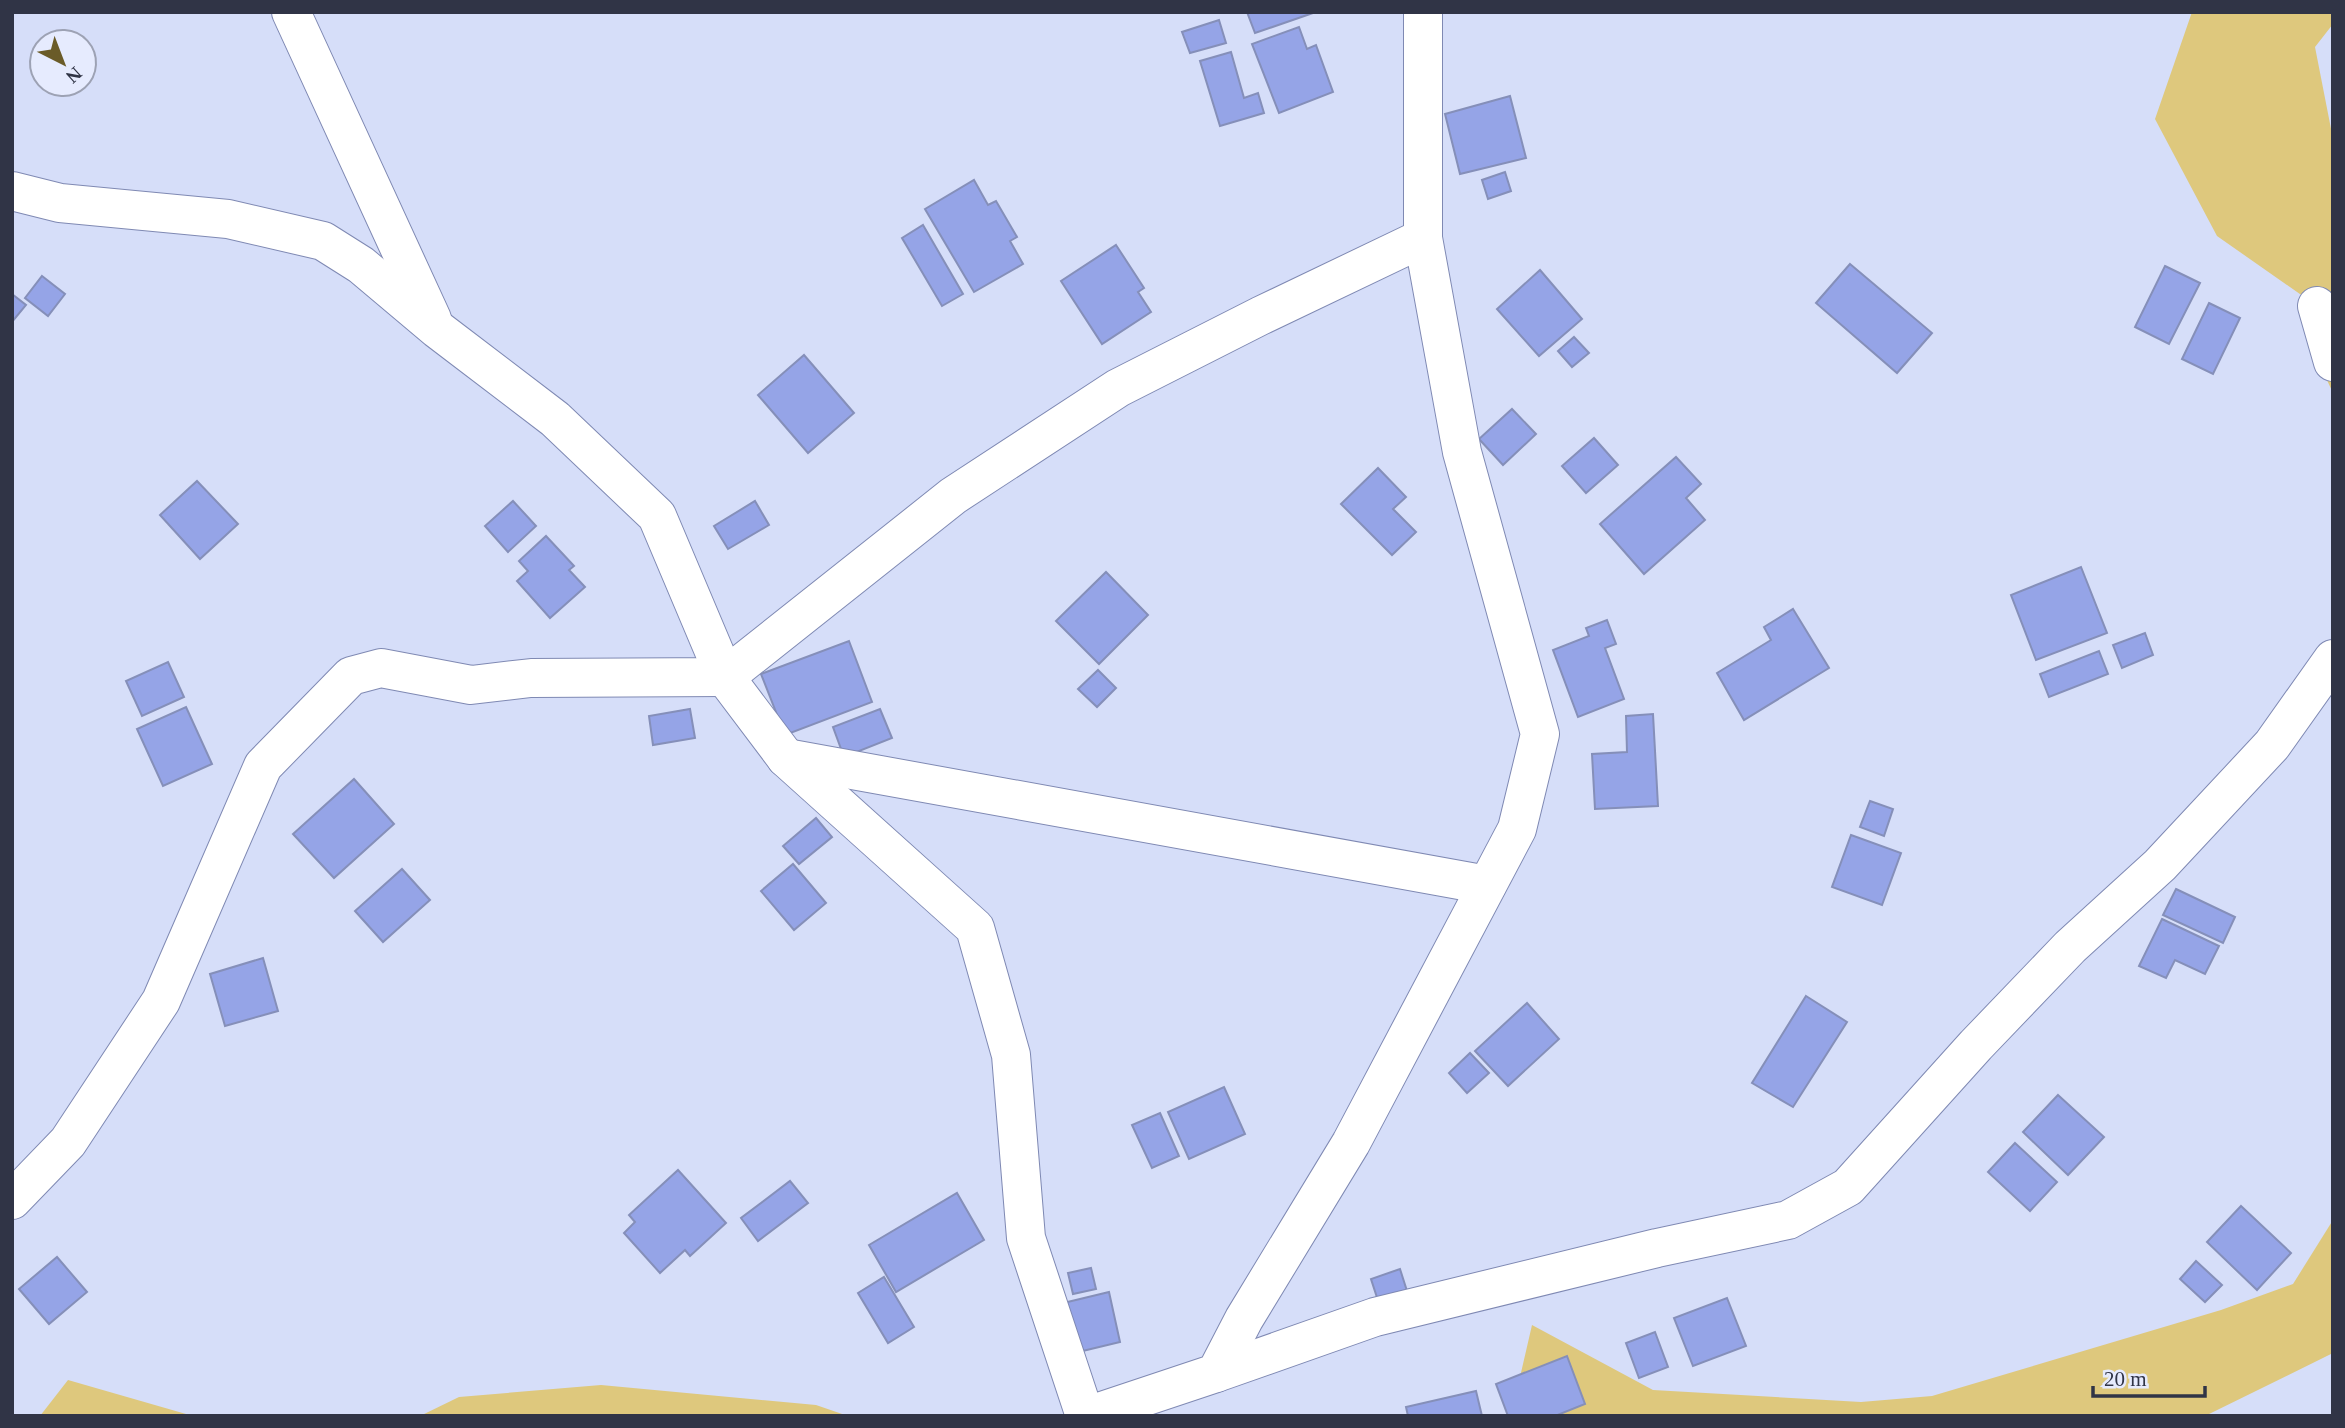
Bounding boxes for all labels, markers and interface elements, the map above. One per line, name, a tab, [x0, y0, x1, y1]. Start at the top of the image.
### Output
north arrow	[28, 28, 98, 98]
text: N	[62, 63, 86, 88]
scale bar	[2093, 1354, 2205, 1398]
text: 20 m	[2104, 1367, 2147, 1391]

